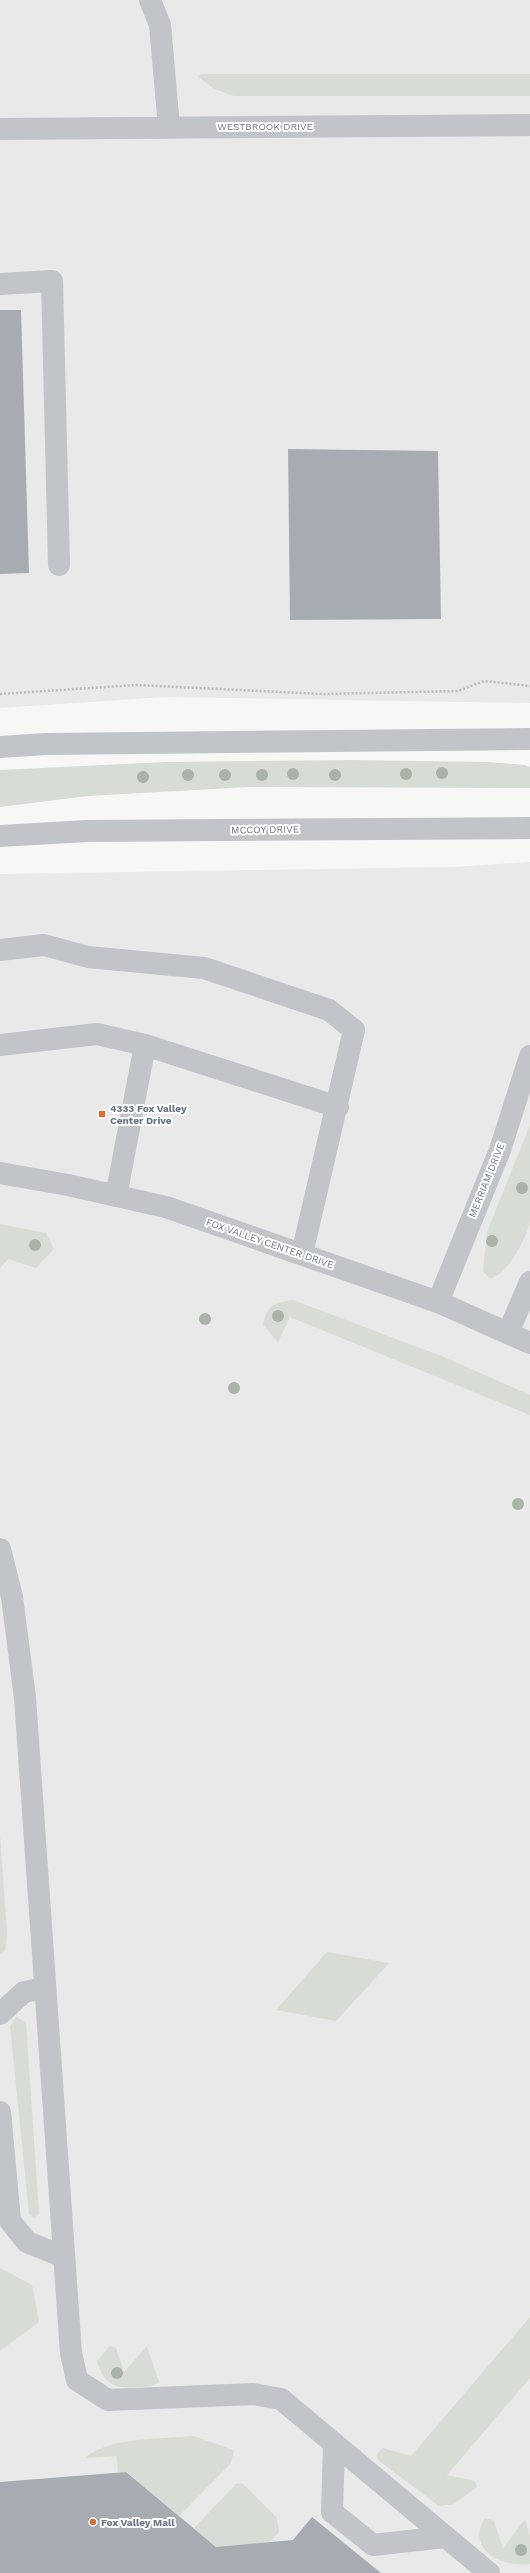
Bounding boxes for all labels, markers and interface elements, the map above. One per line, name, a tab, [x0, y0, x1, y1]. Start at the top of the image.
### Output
street label: WESTBROOK DRIVE	[217, 121, 313, 132]
street label: MCCOY DRIVE	[231, 823, 299, 836]
place label: 4333 Fox Valley Center Drive	[110, 1103, 187, 1126]
marker: 4333 Fox Valley Center Drive	[97, 1109, 107, 1119]
street label: MERRIAM DRIVE	[466, 1141, 506, 1219]
street label: FOX VALLEY CENTER DRIVE	[204, 1216, 335, 1271]
marker: Fox Valley Mall	[88, 2517, 98, 2527]
place label: Fox Valley Mall	[101, 2517, 175, 2528]

